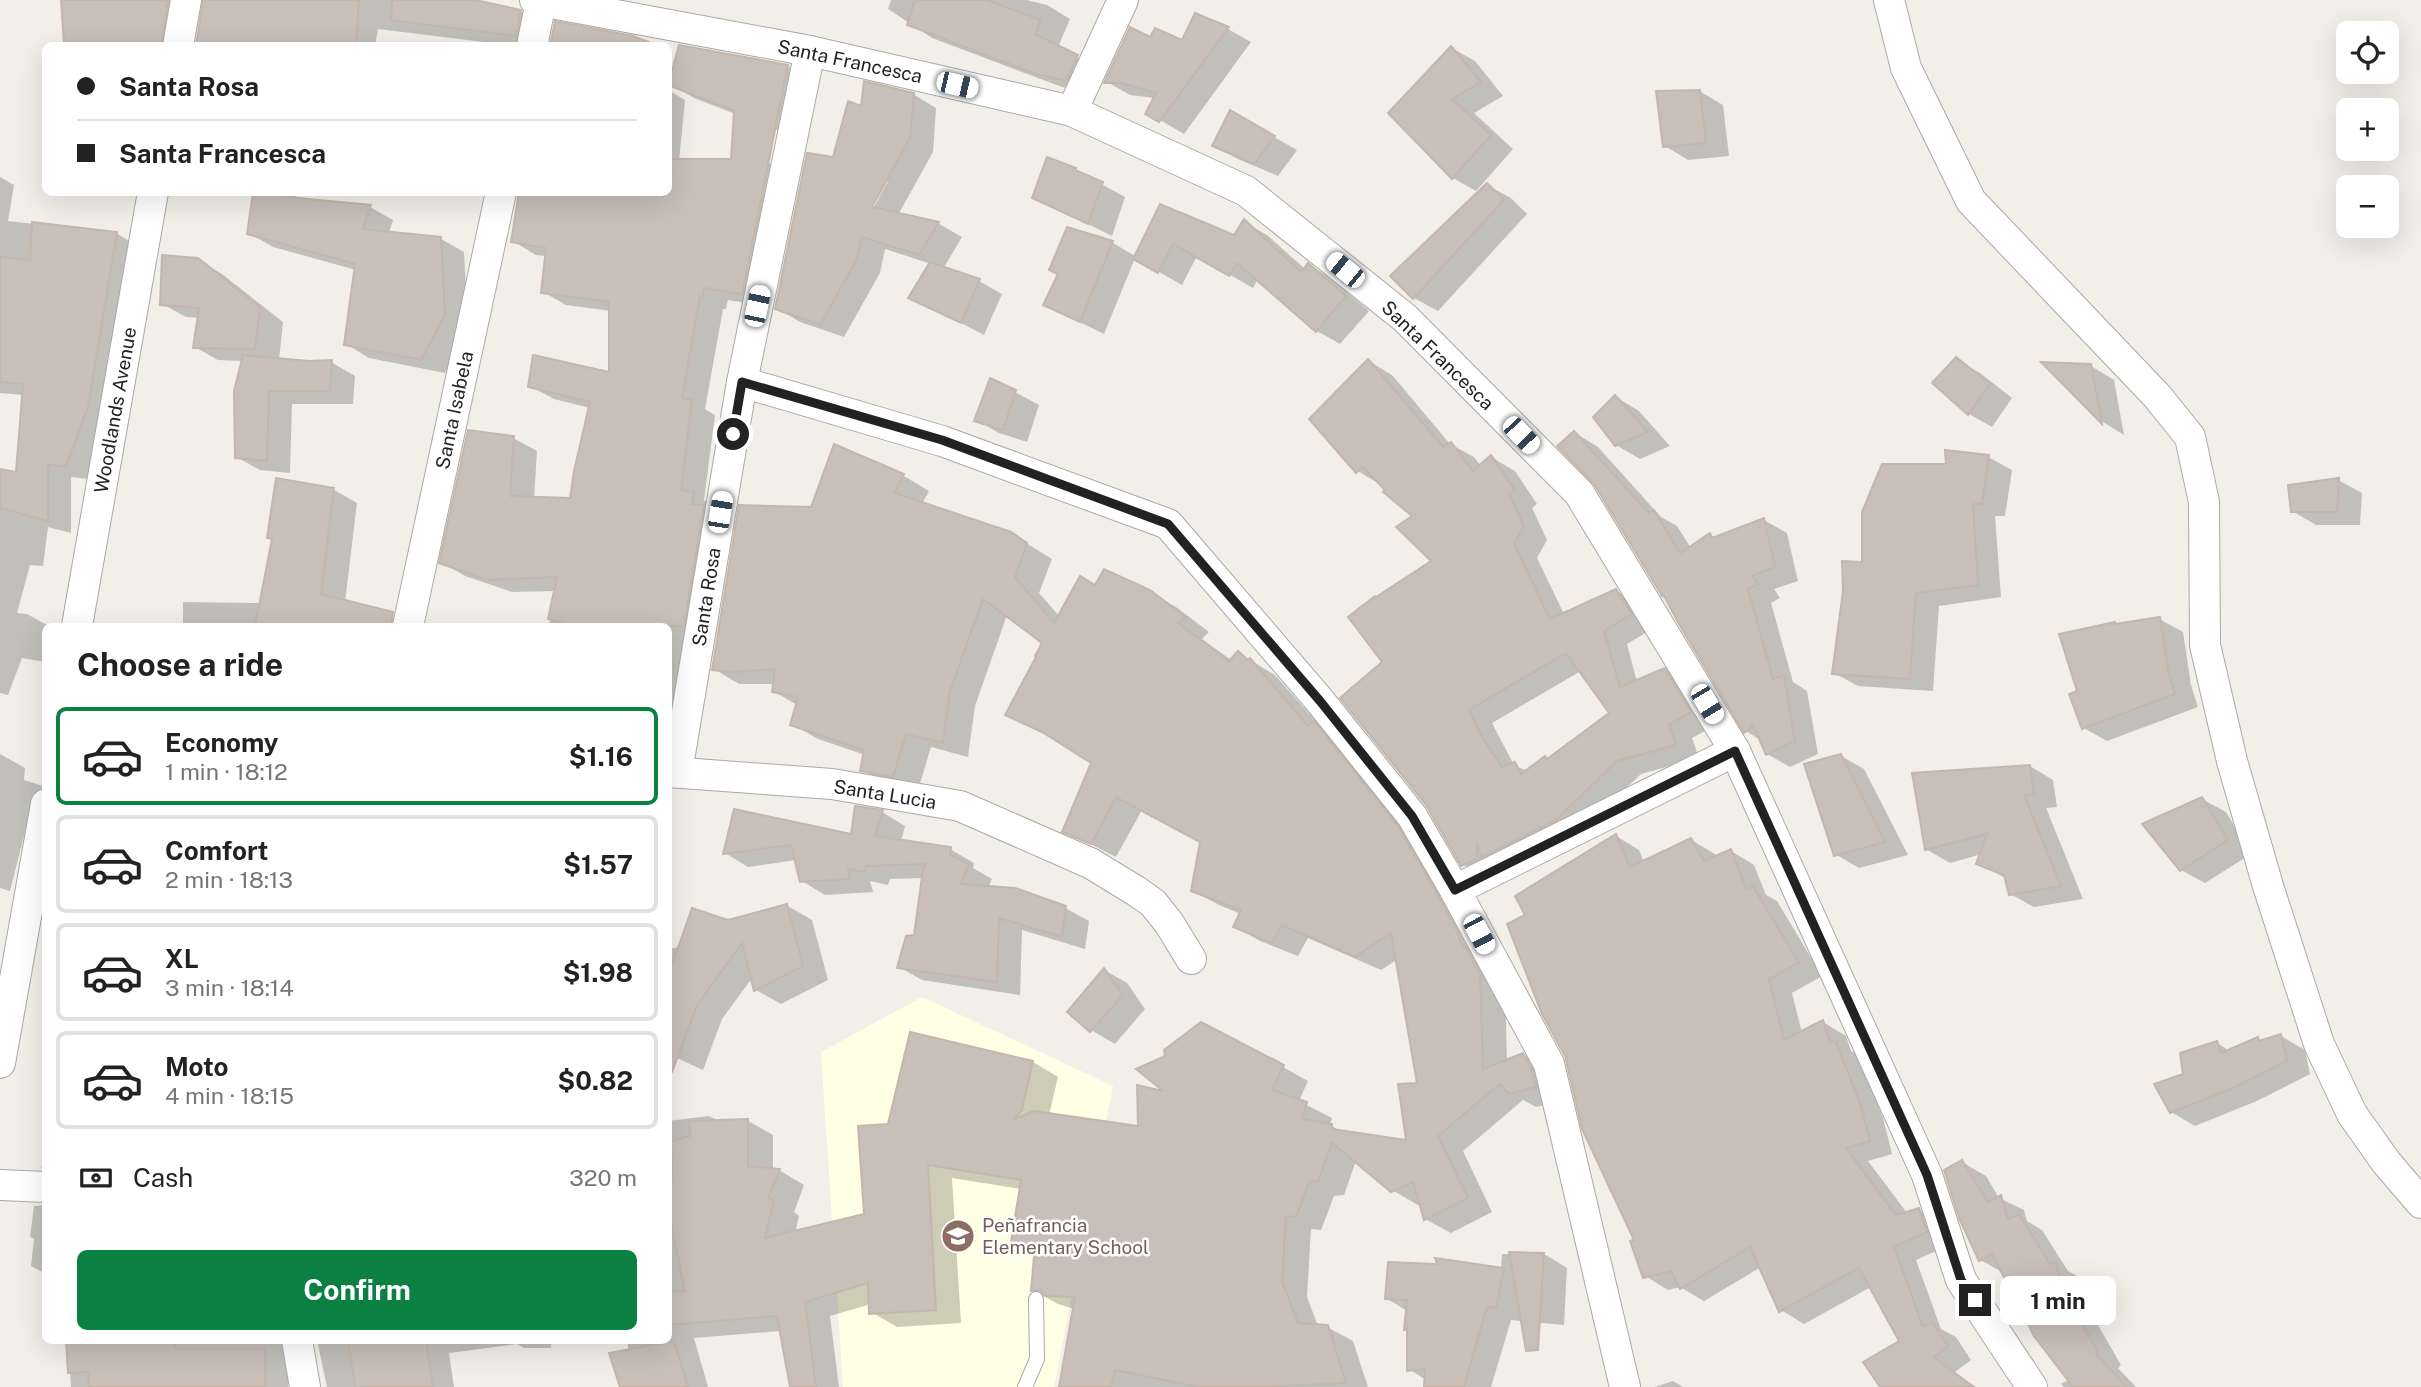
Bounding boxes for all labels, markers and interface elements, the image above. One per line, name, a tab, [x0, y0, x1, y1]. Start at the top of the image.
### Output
map controls	[2336, 21, 2399, 238]
button: locate	[2336, 21, 2399, 84]
street label: Santa Francesca	[776, 35, 924, 87]
car	[935, 70, 980, 100]
text: Santa Rosa	[119, 71, 259, 102]
button: +	[2336, 98, 2399, 161]
text: Santa Francesca	[119, 138, 326, 169]
button: −	[2336, 175, 2399, 238]
car	[1323, 249, 1368, 291]
car	[743, 283, 772, 329]
street label: Santa Francesca	[1377, 296, 1499, 414]
street label: Woodlands Avenue	[90, 325, 140, 495]
street label: Santa Isabela	[431, 349, 477, 471]
car	[1499, 413, 1544, 457]
route start	[717, 418, 749, 450]
car	[707, 490, 734, 534]
street label: Santa Rosa	[687, 546, 725, 648]
text: Choose a ride	[77, 646, 283, 683]
car	[1688, 681, 1727, 727]
icon: car	[81, 725, 144, 788]
text: Economy	[165, 727, 278, 758]
text: $1.16	[569, 741, 633, 772]
text: 1 min · 18:12	[165, 758, 288, 785]
street label: Santa Lucia	[832, 775, 938, 813]
icon: car	[81, 833, 144, 896]
text: Comfort	[165, 835, 268, 866]
text: $1.57	[563, 849, 633, 880]
text: 2 min · 18:13	[165, 866, 293, 893]
car	[1460, 911, 1499, 957]
icon: car	[81, 941, 144, 1004]
text: XL	[165, 943, 199, 974]
text: $1.98	[563, 957, 633, 988]
text: 3 min · 18:14	[165, 974, 294, 1001]
icon: car	[81, 1049, 144, 1112]
text: Moto	[165, 1051, 228, 1082]
text: $0.82	[558, 1065, 633, 1096]
text: 4 min · 18:15	[165, 1082, 294, 1109]
icon: cash	[77, 1159, 115, 1197]
text: Cash	[133, 1162, 193, 1193]
text: 320 m	[569, 1164, 637, 1191]
place label: Peñafrancia Elementary School	[982, 1214, 1149, 1258]
school or university icon: Peñafrancia Elementary School	[939, 1217, 977, 1255]
button: Confirm	[77, 1250, 637, 1330]
callout: 1 min	[2000, 1276, 2115, 1324]
route end	[1959, 1284, 1991, 1316]
text: 1 min	[2030, 1287, 2086, 1314]

